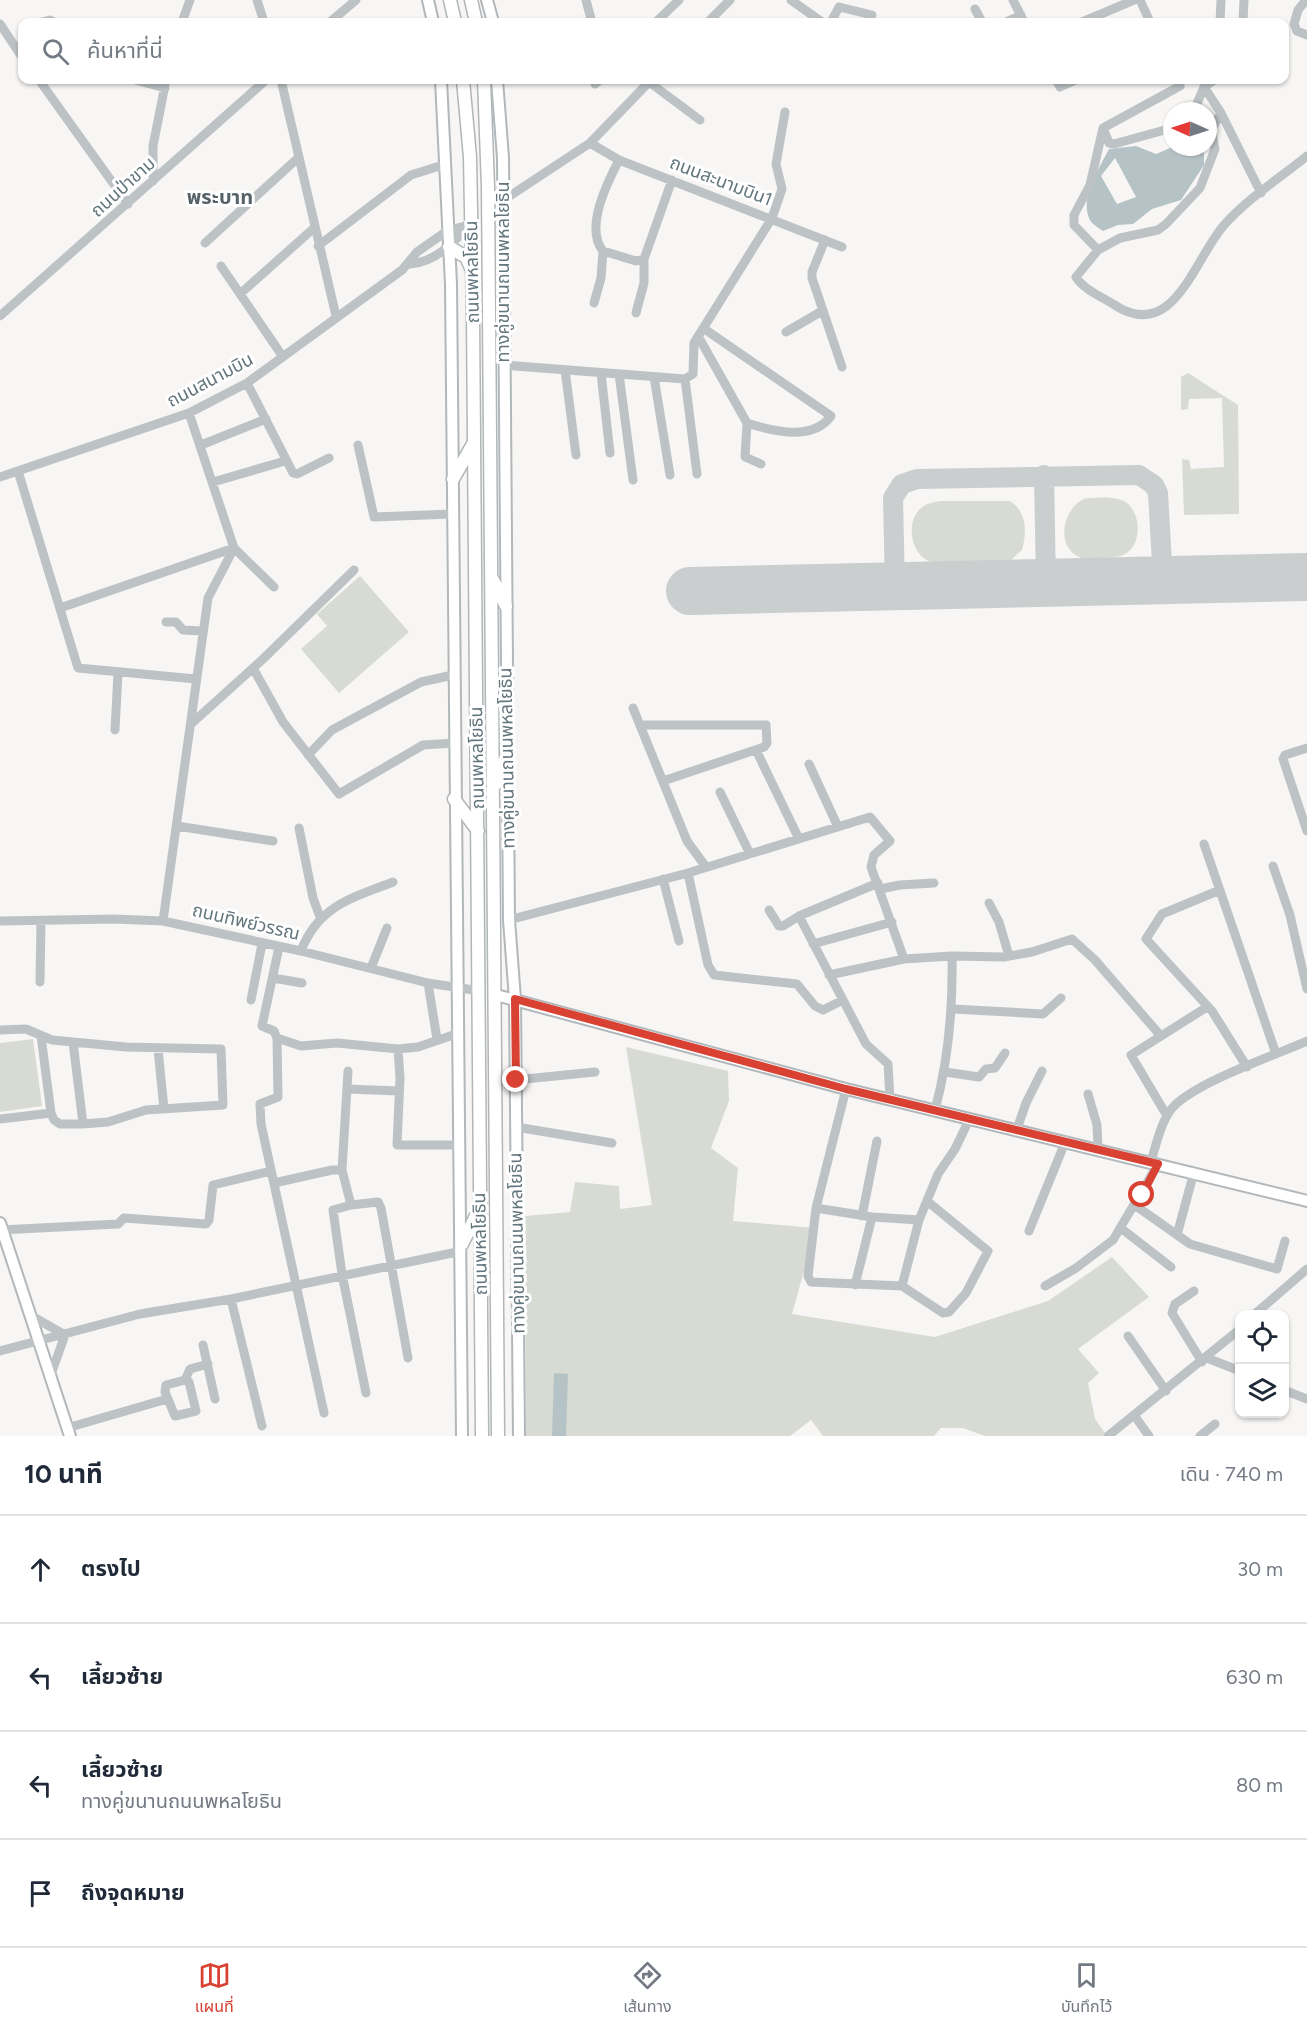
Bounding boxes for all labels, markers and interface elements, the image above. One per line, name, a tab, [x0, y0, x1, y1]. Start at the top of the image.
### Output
search box	[18, 18, 1289, 84]
icon: search	[39, 35, 72, 68]
text: ค้นหาที่นี่	[87, 37, 163, 64]
north arrow	[1163, 102, 1217, 156]
street label: ถนนสะนามบิน1	[667, 151, 775, 211]
street label: ถนนป่าขาม	[86, 152, 160, 222]
street label: ทางคู่ขนานถนนพหลโยธิน	[492, 182, 515, 363]
district label: พระบาท	[187, 185, 253, 209]
street label: ถนนพหลโยธิน	[460, 220, 484, 324]
street label: ถนนสนามบิน	[163, 348, 257, 412]
street label: ทางคู่ขนานถนนพหลโยธิน	[494, 667, 521, 849]
street label: ถนนพหลโยธิน	[465, 706, 489, 810]
street label: ถนนทิพย์วรรณ	[190, 899, 302, 945]
route end	[502, 1066, 528, 1092]
street label: ทางคู่ขนานถนนพหลโยธิน	[504, 1152, 531, 1334]
route start	[1128, 1181, 1154, 1207]
street label: ถนนพหลโยธิน	[468, 1192, 492, 1296]
map controls	[1235, 1310, 1289, 1418]
button: locate	[1235, 1310, 1289, 1364]
button: layers	[1235, 1364, 1289, 1418]
text: 10 นาที	[24, 1458, 103, 1490]
text: เดิน · 740 m	[1180, 1462, 1283, 1486]
icon: ahead	[24, 1553, 57, 1586]
text: ตรงไป	[81, 1555, 141, 1582]
text: 30 m	[1237, 1557, 1283, 1581]
icon: left	[24, 1661, 57, 1694]
text: เลี้ยวซ้าย	[81, 1663, 163, 1690]
text: 630 m	[1226, 1665, 1283, 1689]
text: เลี้ยวซ้าย	[81, 1756, 163, 1783]
icon: left	[24, 1769, 57, 1802]
text: 80 m	[1236, 1773, 1283, 1797]
text: ทางคู่ขนานถนนพหลโยธิน	[81, 1789, 282, 1813]
icon: arrive	[24, 1877, 57, 1910]
text: ถึงจุดหมาย	[81, 1879, 185, 1906]
tab: แผนที่	[195, 1959, 234, 2019]
tab: เส้นทาง	[623, 1959, 671, 2019]
tab: บันทึกไว้	[1061, 1959, 1112, 2019]

